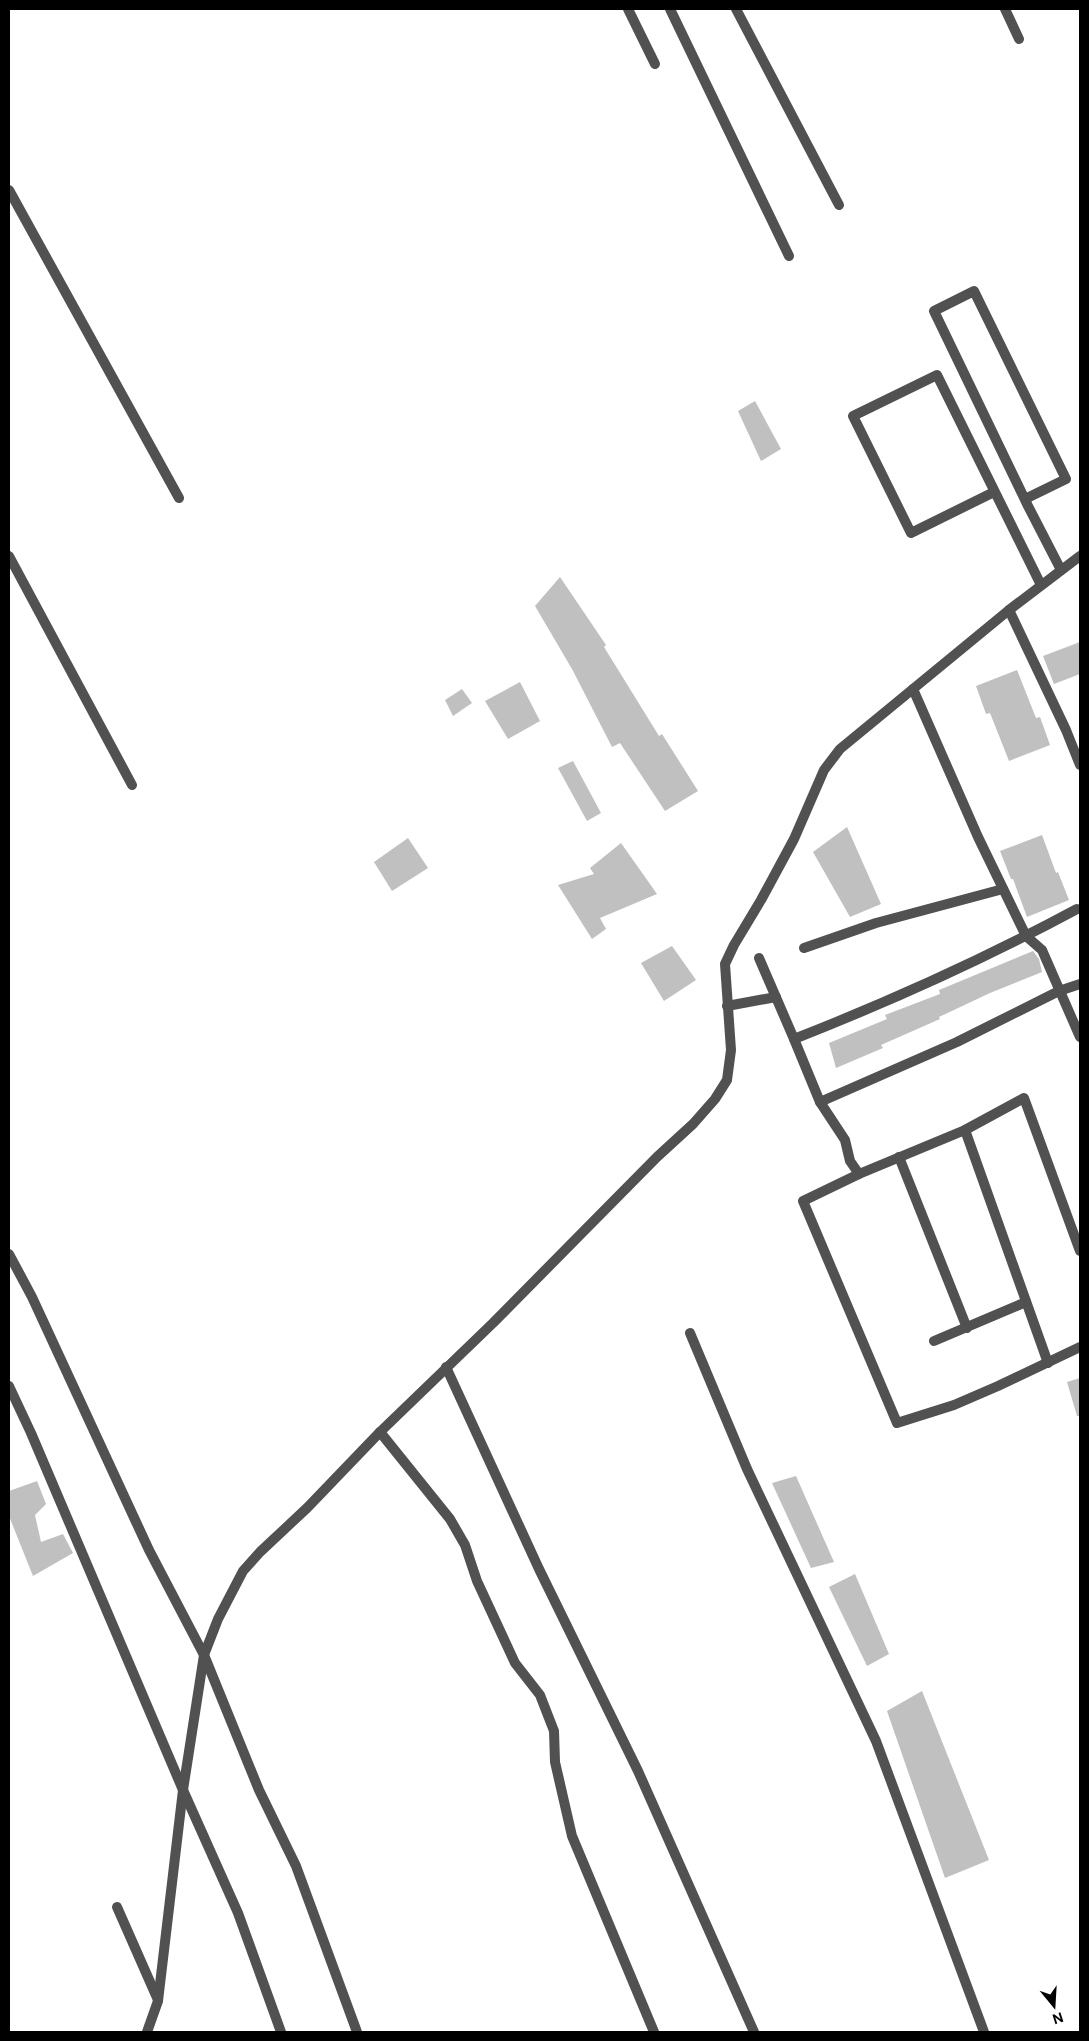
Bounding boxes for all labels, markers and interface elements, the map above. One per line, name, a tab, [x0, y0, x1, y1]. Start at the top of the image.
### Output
north arrow	[1029, 1981, 1079, 2031]
text: N	[1050, 2008, 1066, 2029]

